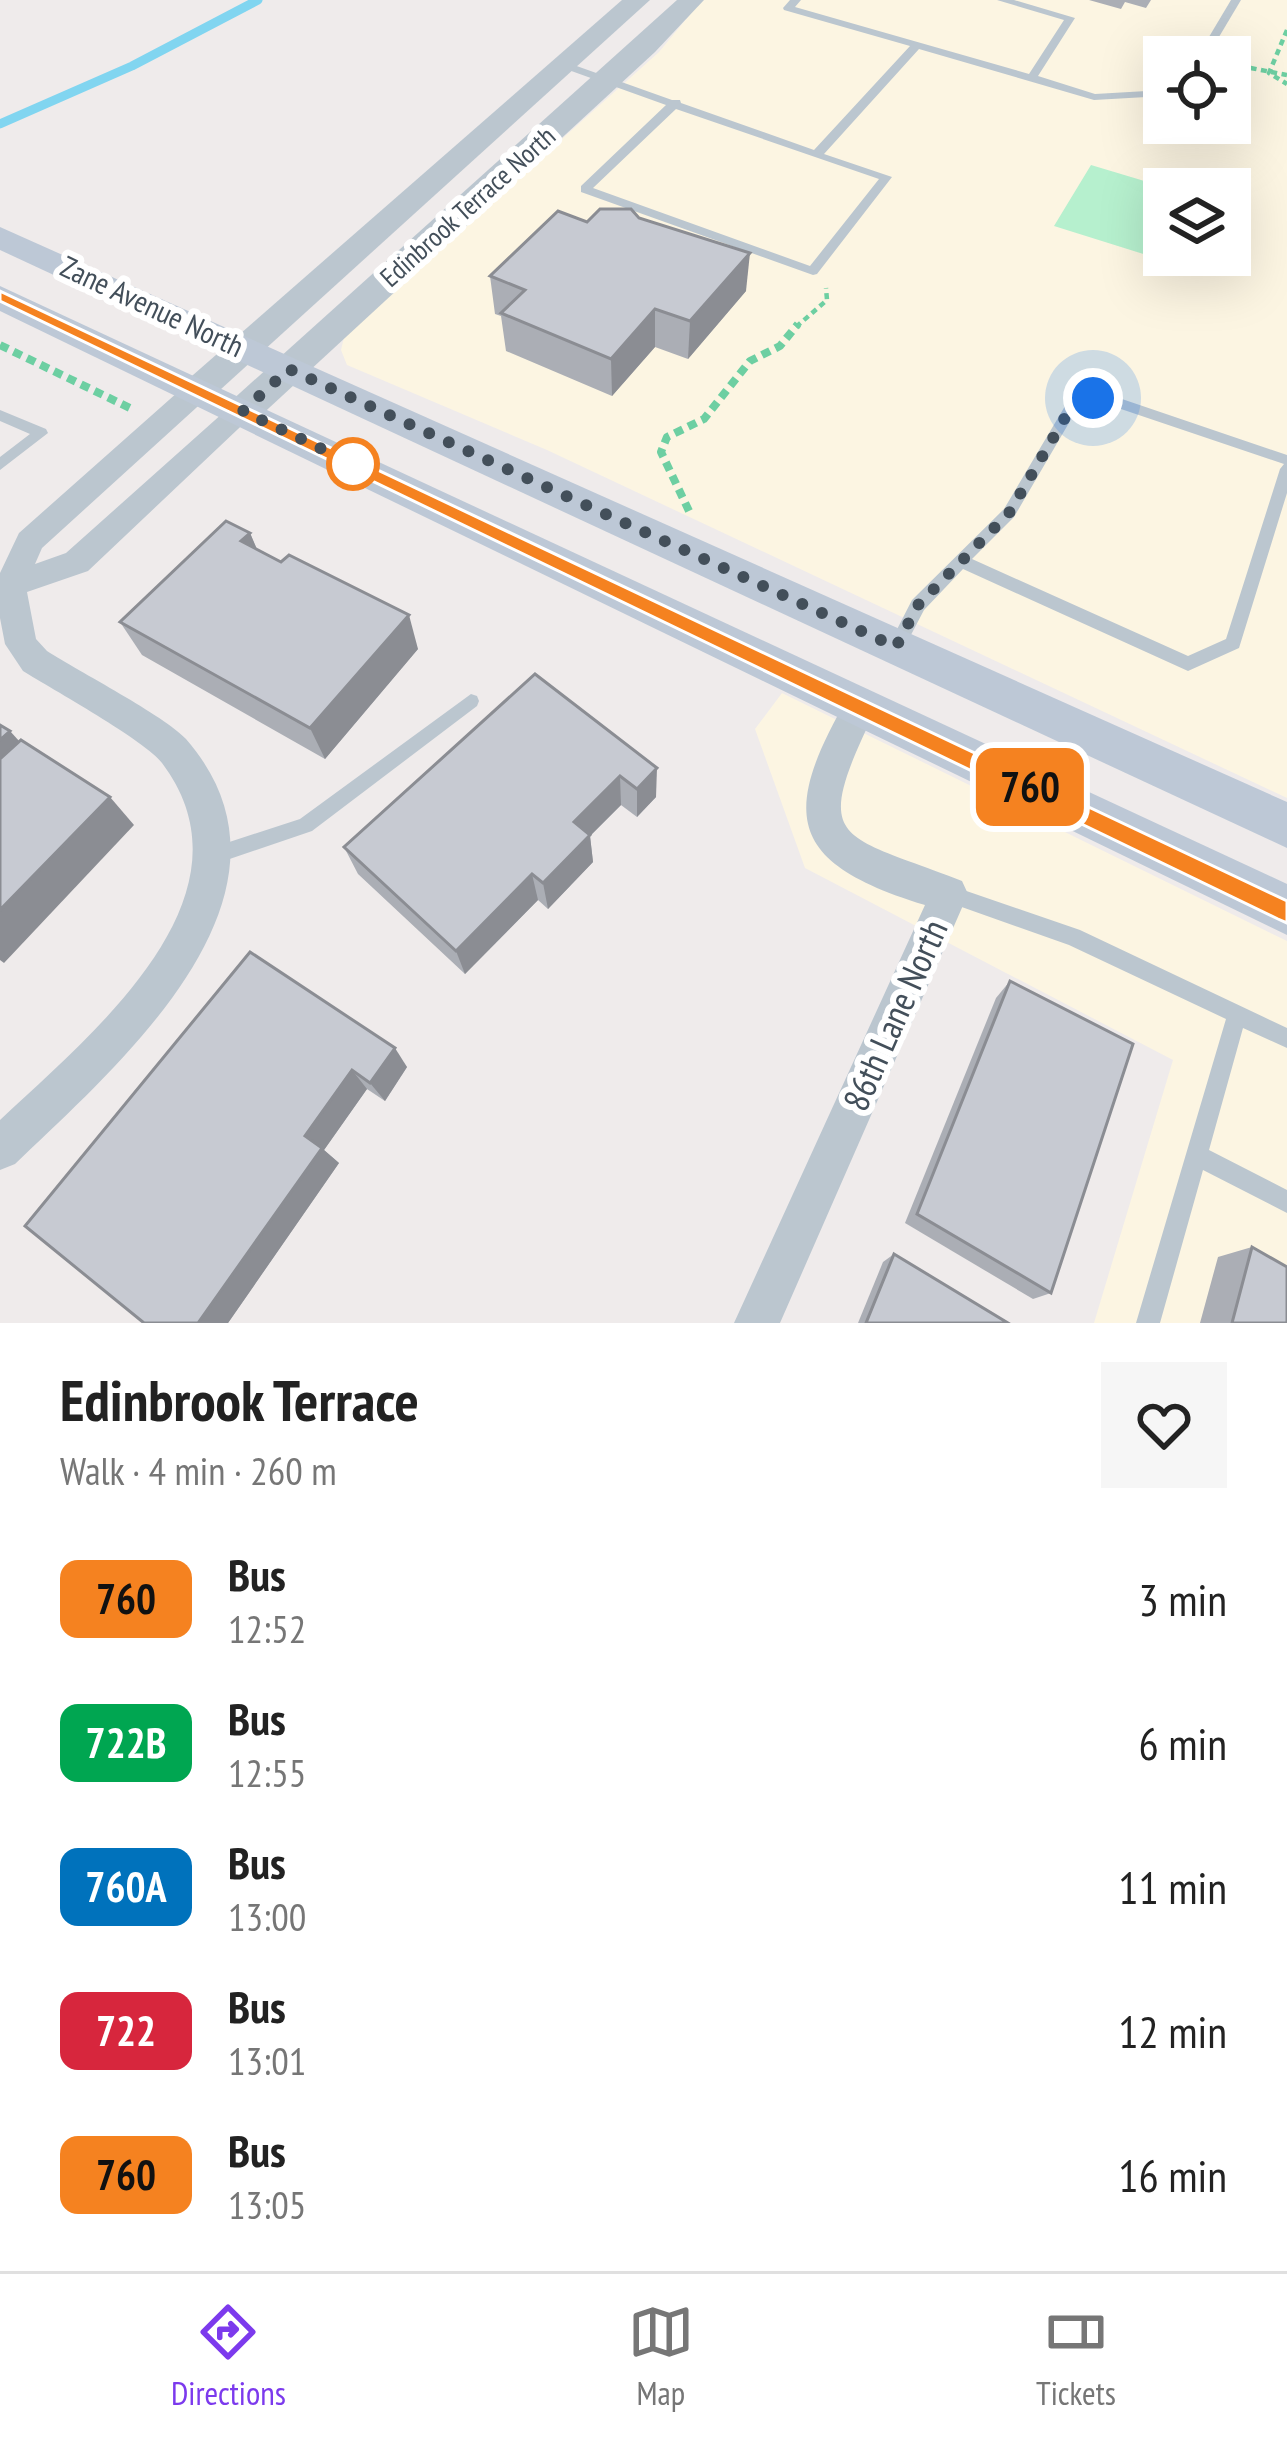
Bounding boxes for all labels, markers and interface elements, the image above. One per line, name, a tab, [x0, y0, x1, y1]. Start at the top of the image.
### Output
map controls	[1143, 36, 1251, 276]
button: locate	[1143, 36, 1251, 144]
street label: Edinbrook Terrace North	[373, 119, 562, 294]
button: layers	[1143, 168, 1251, 276]
street label: Zane Avenue North	[55, 246, 250, 365]
your location	[1063, 368, 1123, 428]
unlabelled marker	[328, 439, 378, 489]
line badge: 760	[961, 748, 1099, 826]
text: 760	[1000, 759, 1060, 814]
street label: 86th Lane North	[832, 912, 958, 1118]
button: heart	[1101, 1362, 1227, 1488]
text: Edinbrook Terrace	[60, 1363, 419, 1437]
text: Walk · 4 min · 260 m	[60, 1445, 337, 1496]
text: Bus	[228, 1545, 286, 1603]
text: 3 min	[1138, 1570, 1227, 1628]
text: 760	[96, 1571, 156, 1626]
text: 12:52	[228, 1603, 306, 1654]
text: Bus	[228, 1689, 286, 1747]
text: 6 min	[1138, 1714, 1227, 1772]
text: 722B	[86, 1715, 166, 1770]
text: 12:55	[228, 1747, 306, 1798]
text: Bus	[228, 1833, 286, 1891]
text: 11 min	[1118, 1858, 1227, 1916]
text: 760A	[85, 1859, 167, 1914]
text: 13:00	[228, 1891, 306, 1942]
text: Bus	[228, 1977, 286, 2035]
text: 12 min	[1118, 2002, 1227, 2060]
text: 722	[96, 2003, 156, 2058]
text: 13:01	[228, 2035, 306, 2086]
text: Bus	[228, 2121, 286, 2179]
text: 16 min	[1118, 2146, 1227, 2204]
text: 760	[96, 2147, 156, 2202]
text: 13:05	[228, 2179, 306, 2230]
tab: Directions	[171, 2299, 286, 2414]
tab: Map	[628, 2299, 694, 2414]
tab: Tickets	[1036, 2299, 1116, 2414]

